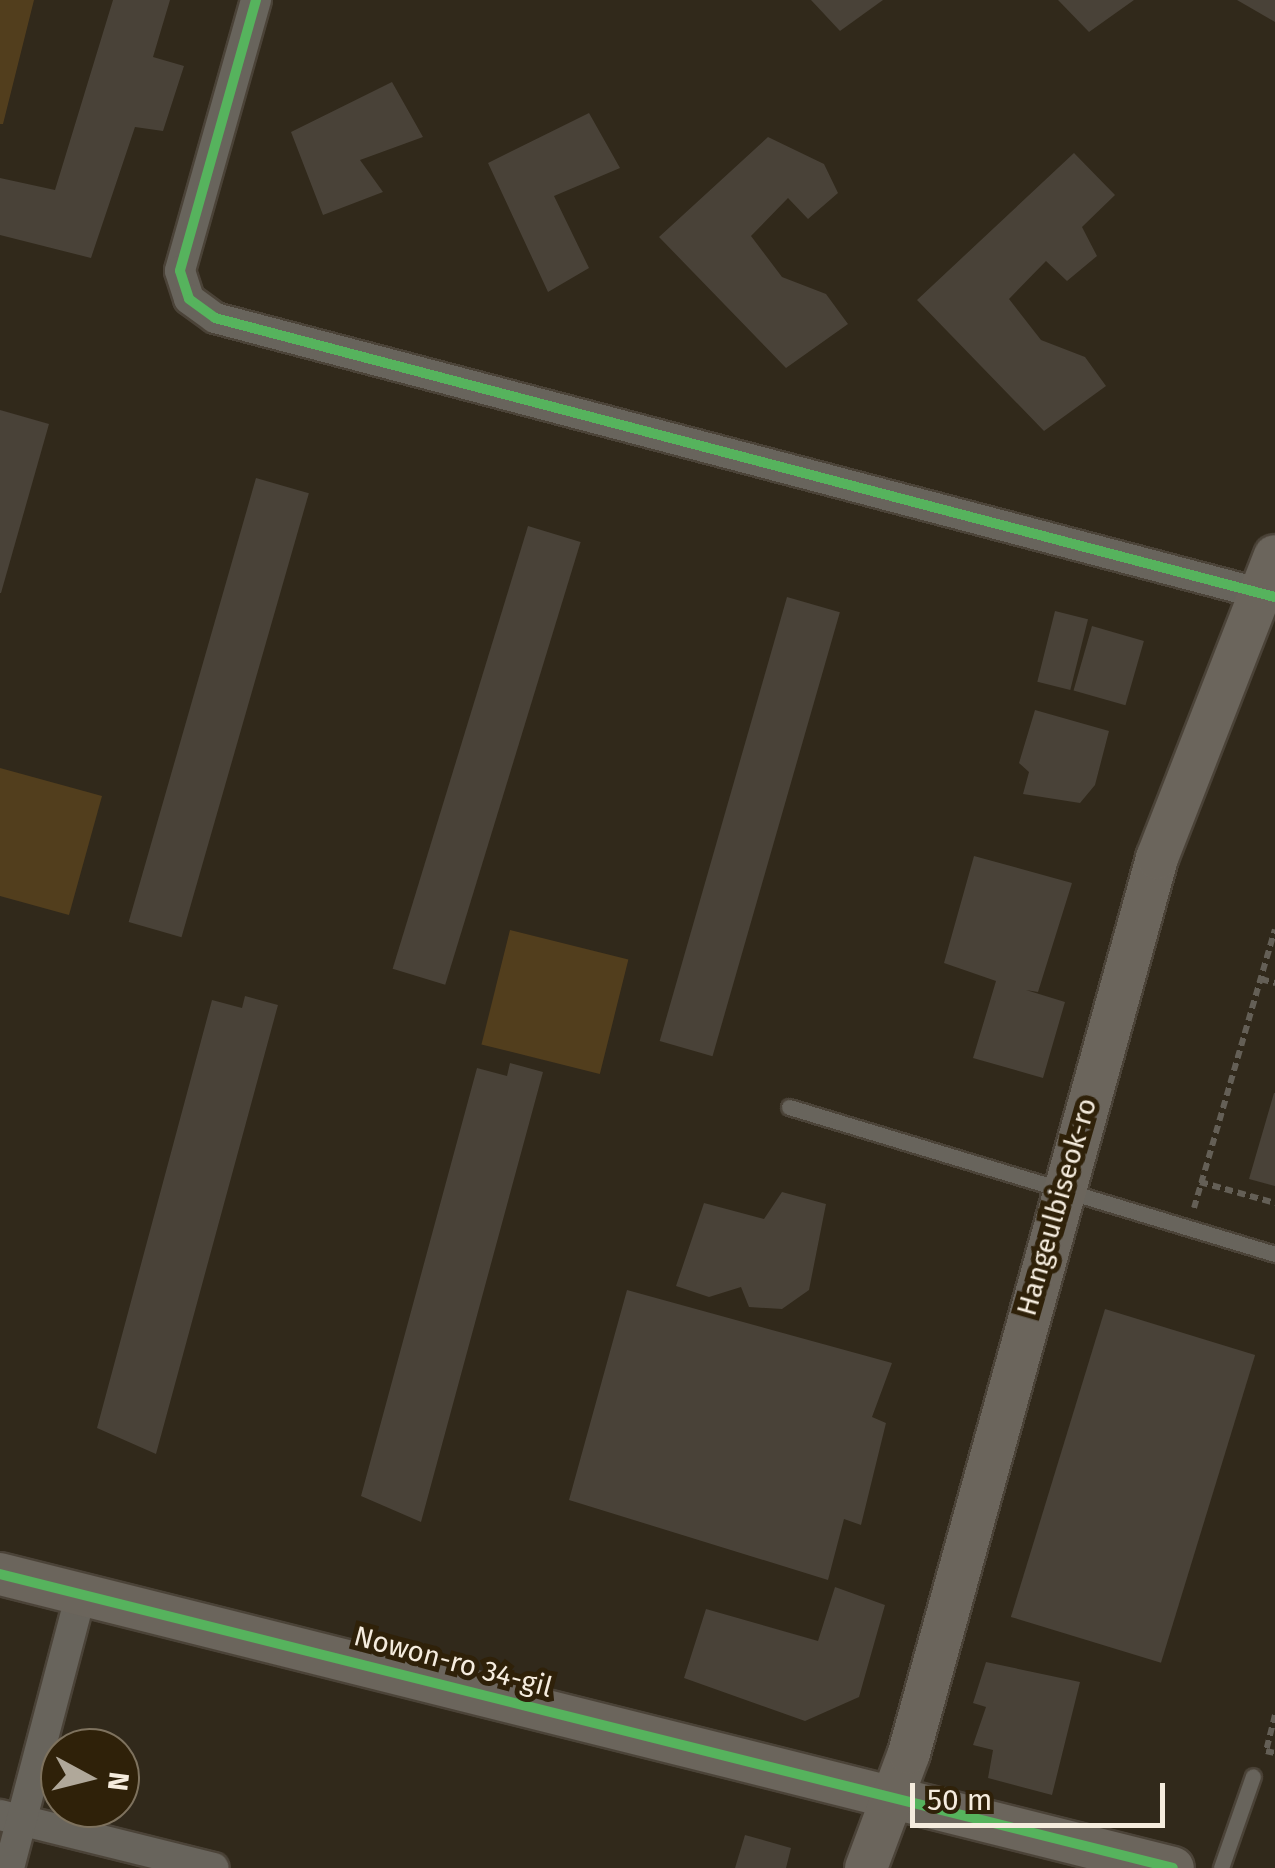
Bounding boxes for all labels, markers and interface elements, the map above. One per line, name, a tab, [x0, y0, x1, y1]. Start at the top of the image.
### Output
street label: Hangeulbiseok-ro	[1010, 1094, 1104, 1320]
street label: Nowon-ro 34-gil	[350, 1619, 556, 1705]
north arrow	[40, 1728, 140, 1828]
scale bar	[915, 1763, 1170, 1825]
text: N	[101, 1770, 136, 1793]
text: 50 m	[927, 1782, 992, 1818]

